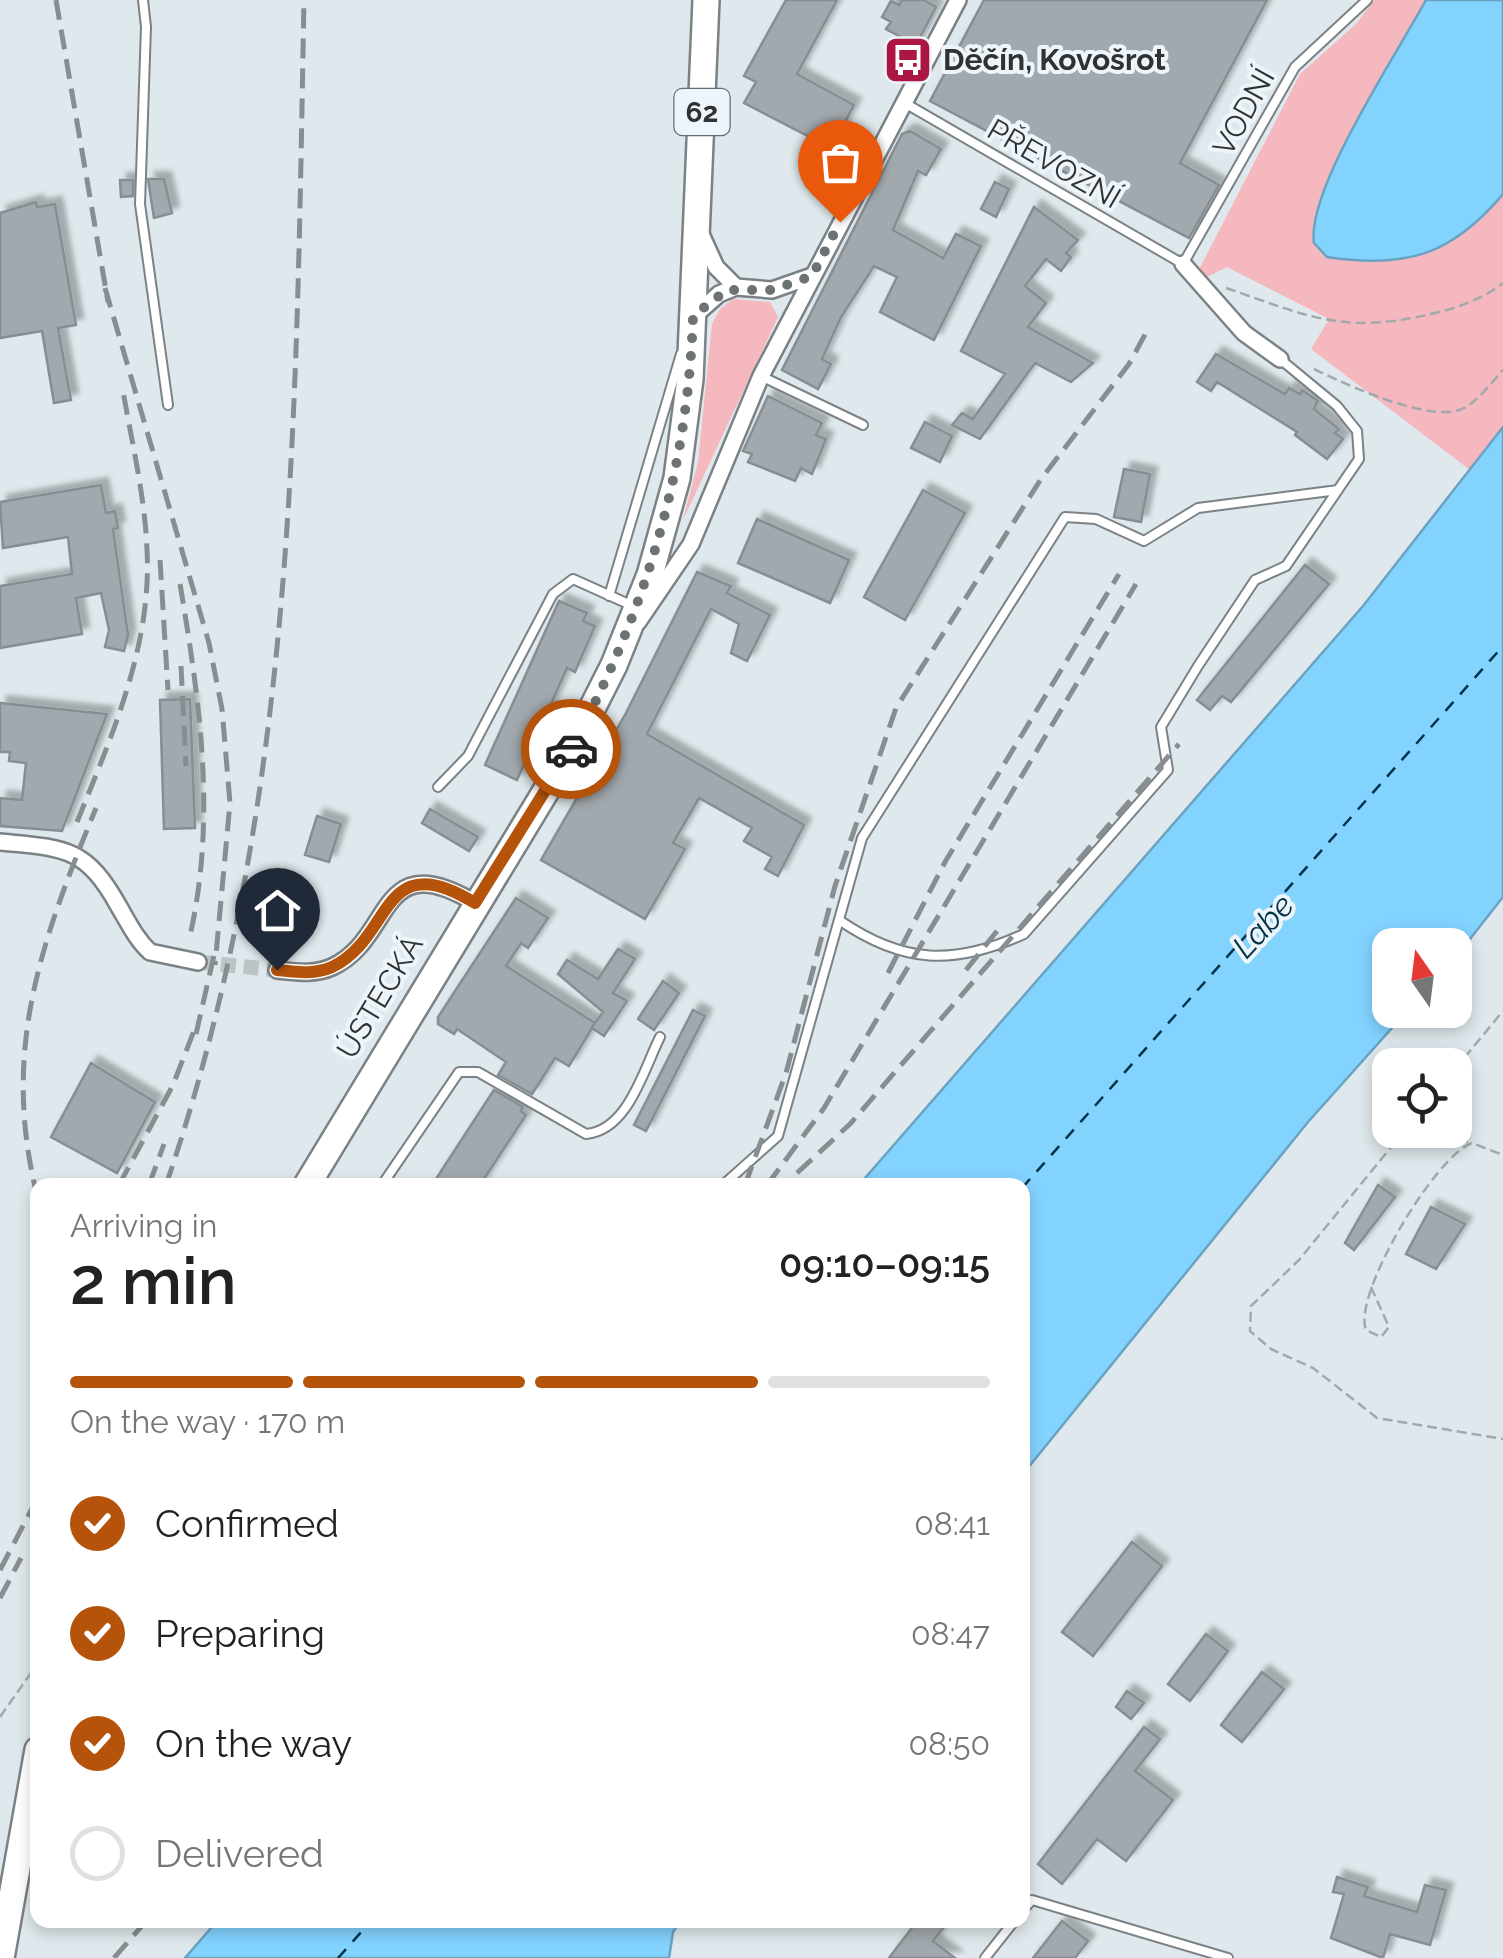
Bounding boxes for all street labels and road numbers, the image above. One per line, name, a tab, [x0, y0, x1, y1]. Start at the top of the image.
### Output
street label: VODNÍ	[1205, 62, 1282, 161]
road number: 62	[674, 89, 730, 135]
street label: PŘEVOZNÍ	[982, 112, 1127, 216]
street label: ÚSTECKÁ	[329, 929, 430, 1065]

